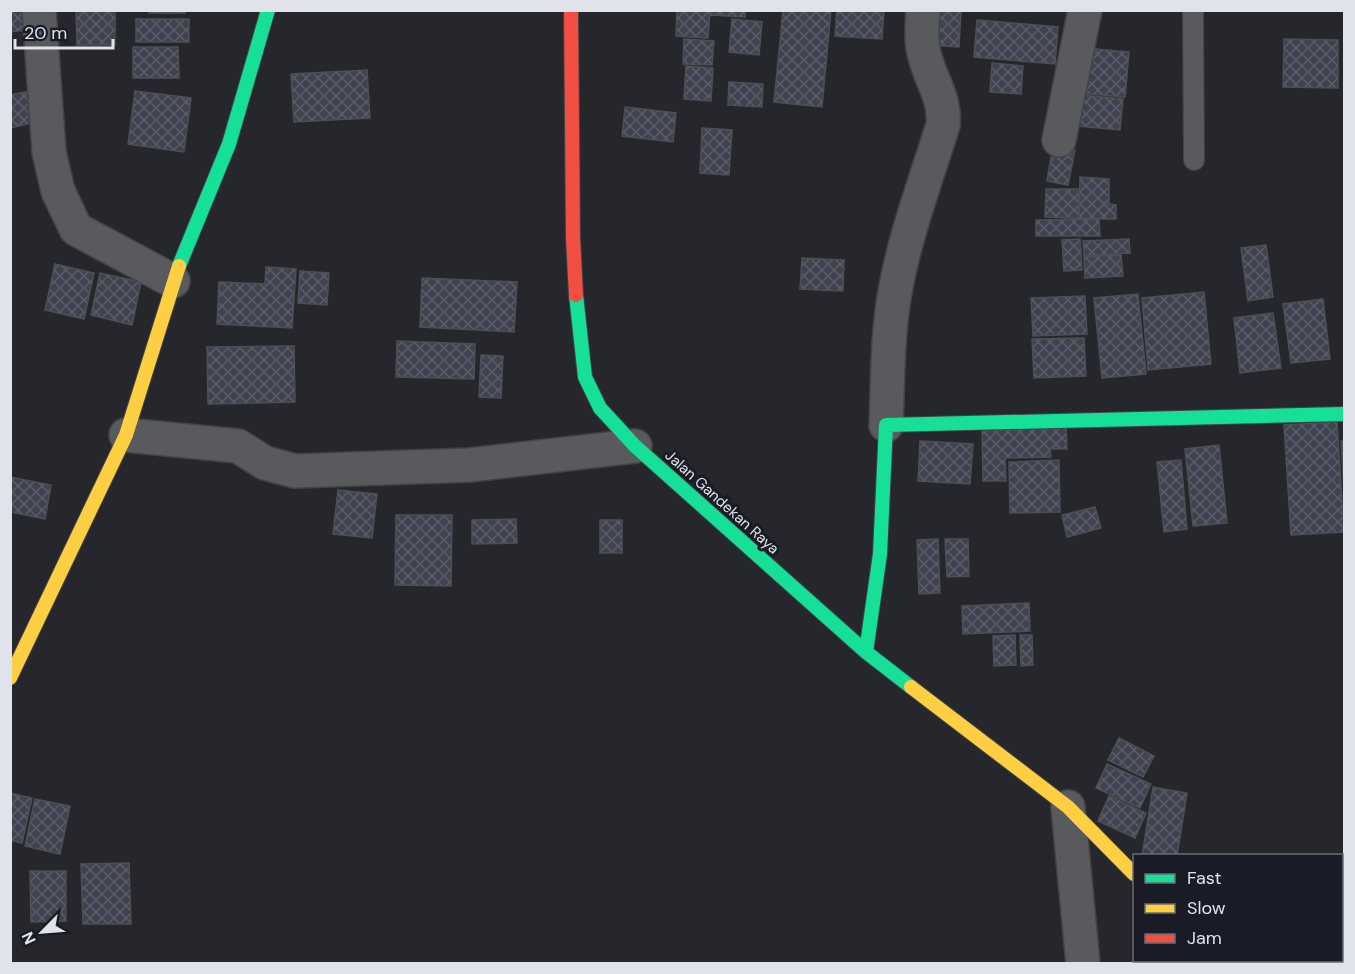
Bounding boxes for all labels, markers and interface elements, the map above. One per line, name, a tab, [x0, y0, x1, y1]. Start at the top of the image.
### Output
scale bar	[15, 12, 112, 50]
text: 20 m	[24, 21, 67, 45]
street label: Jalan Gandekan Raya	[661, 445, 783, 559]
legend	[1133, 854, 1343, 962]
text: Fast	[1187, 866, 1222, 890]
text: Slow	[1187, 896, 1226, 920]
north arrow	[12, 902, 72, 962]
text: Jam	[1187, 926, 1222, 950]
text: N	[17, 928, 41, 948]

